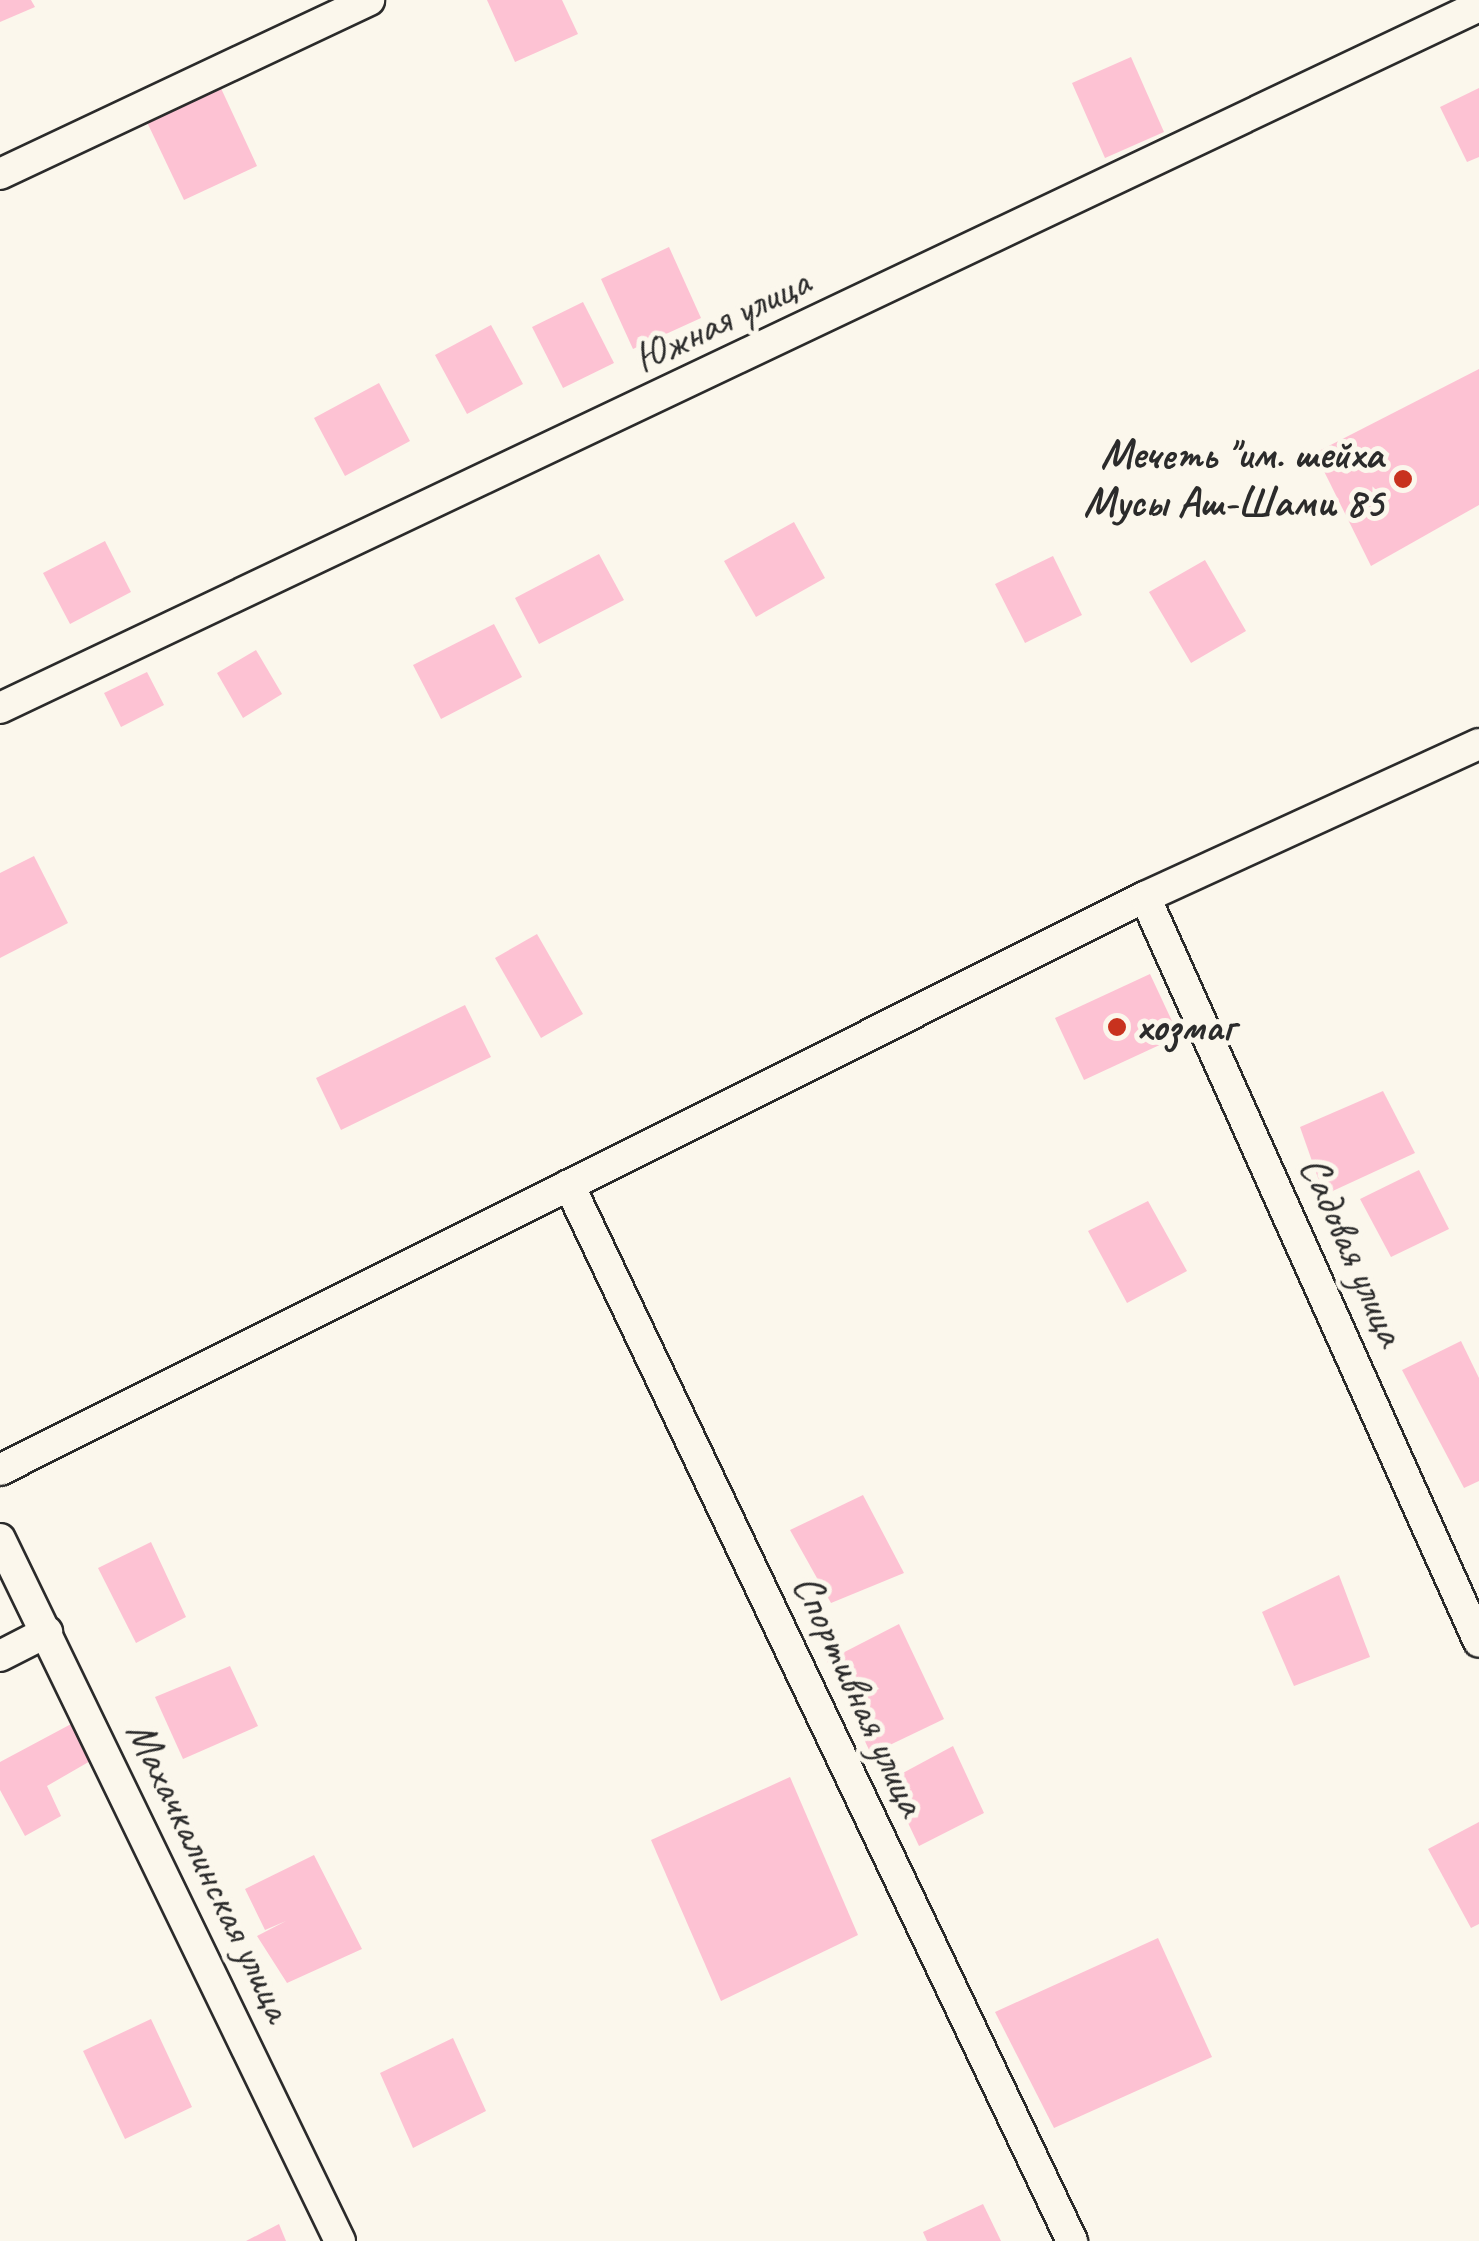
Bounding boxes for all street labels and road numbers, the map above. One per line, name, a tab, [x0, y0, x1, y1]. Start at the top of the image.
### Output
street label: Южная улица	[625, 256, 819, 386]
street label: Садовая улица	[1288, 1148, 1416, 1354]
street label: Спортивная улица	[781, 1566, 937, 1824]
street label: Махачкалинская улица	[114, 1712, 304, 2030]

